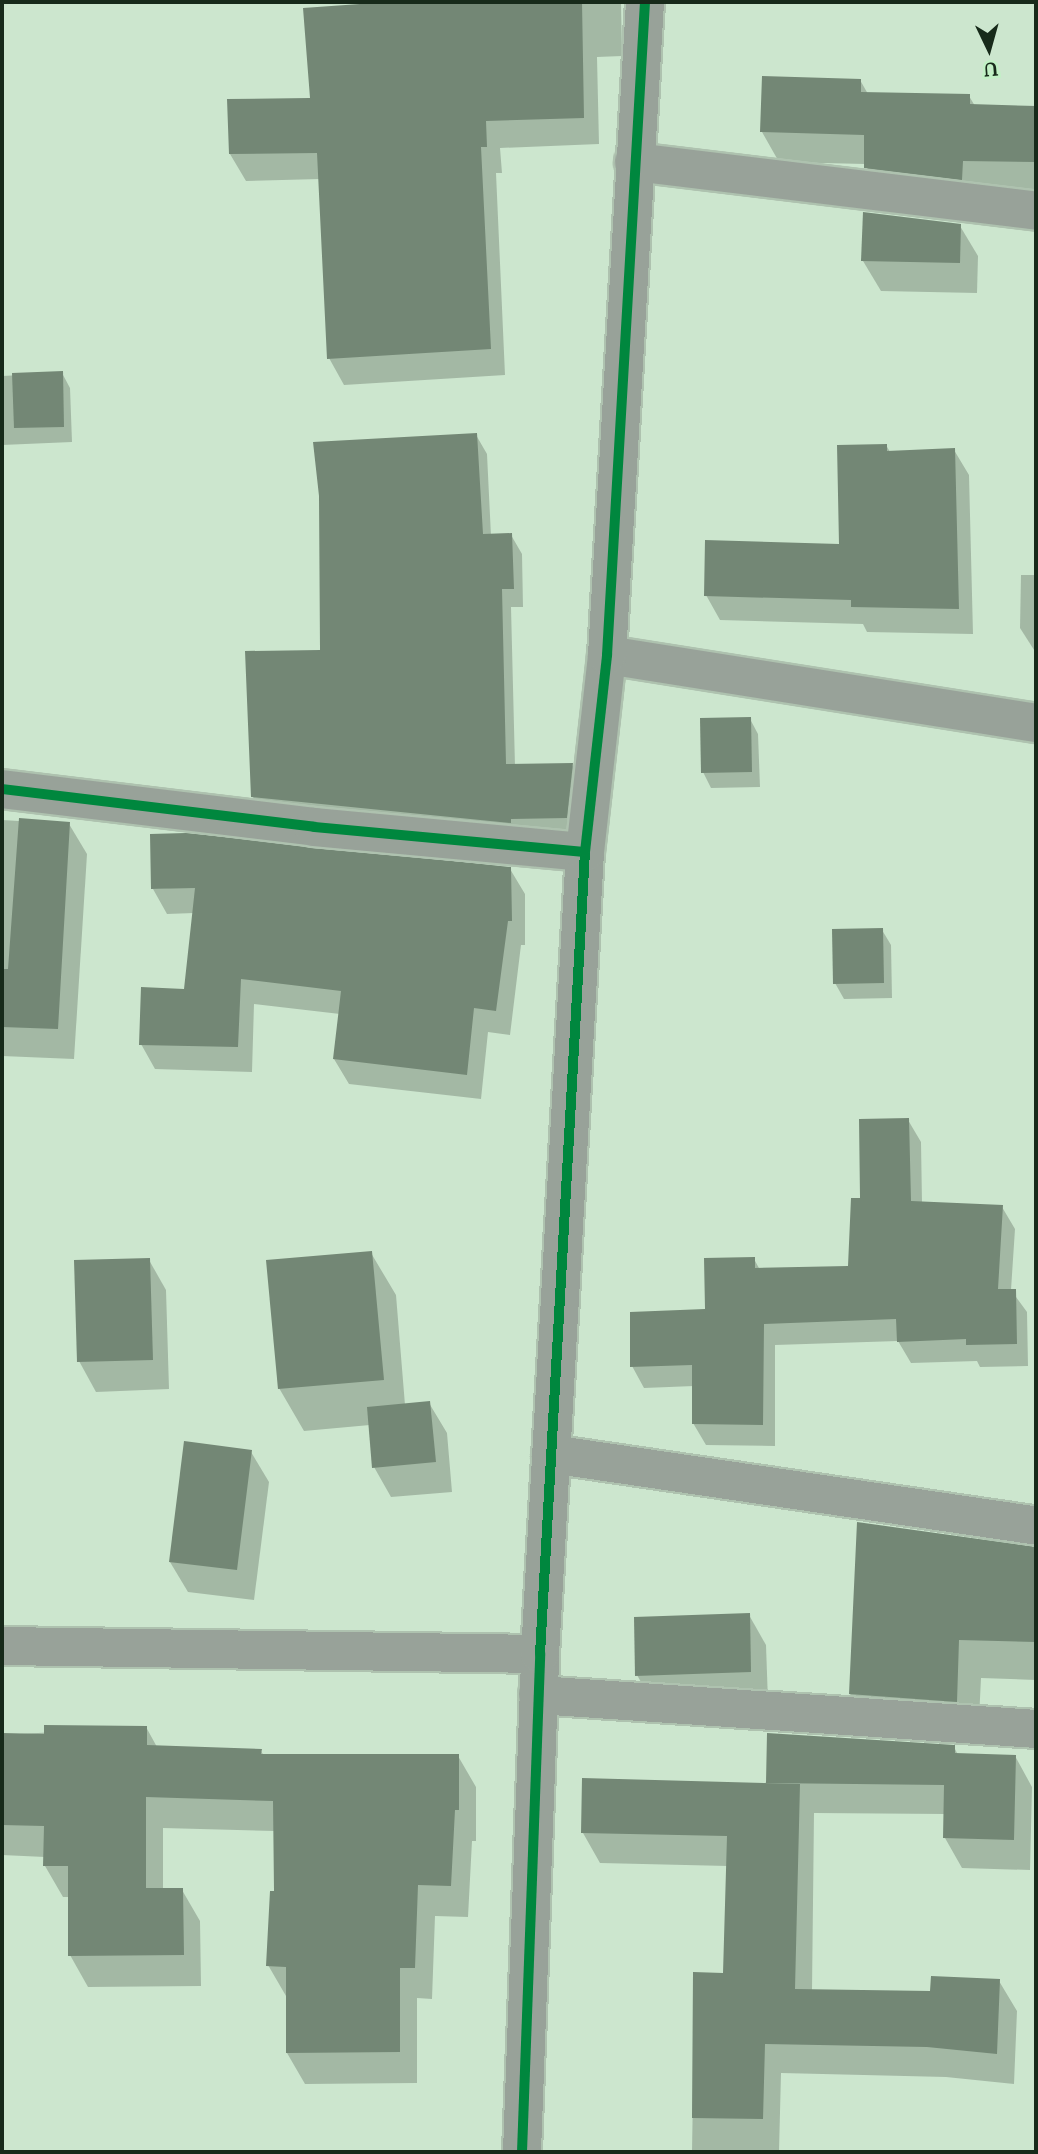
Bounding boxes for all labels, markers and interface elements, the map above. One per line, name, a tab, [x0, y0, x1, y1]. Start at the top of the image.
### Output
north arrow	[954, 14, 1024, 84]
text: U	[983, 57, 999, 83]

